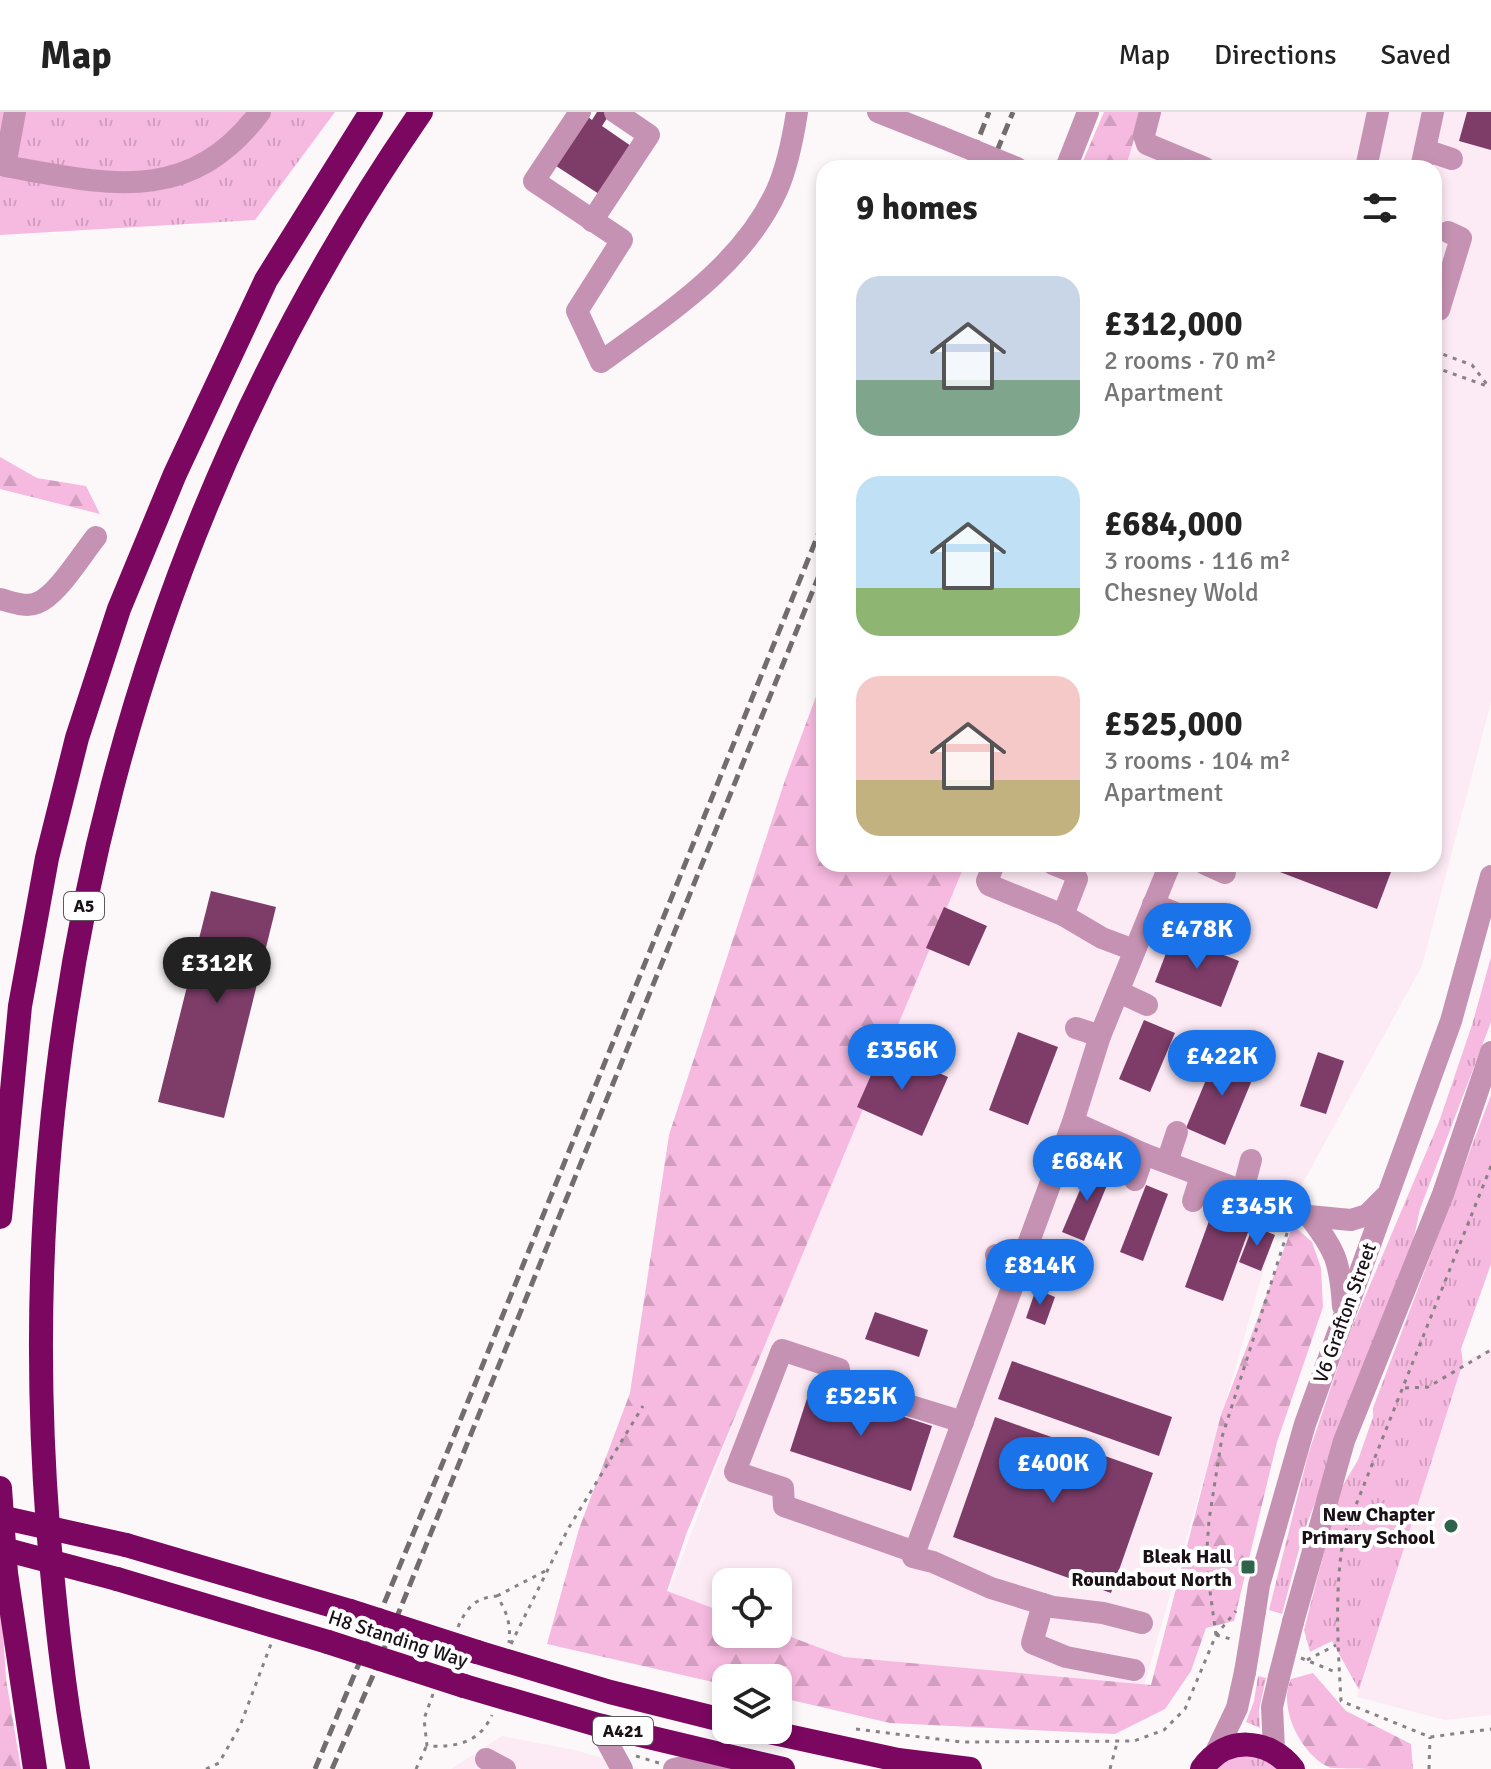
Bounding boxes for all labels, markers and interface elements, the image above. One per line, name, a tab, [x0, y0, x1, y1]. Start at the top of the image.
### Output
text: Map	[40, 32, 112, 79]
text: Map	[1118, 38, 1170, 72]
text: Directions	[1214, 38, 1336, 72]
text: Saved	[1380, 38, 1451, 72]
icon: filters	[1358, 186, 1402, 230]
text: 9 homes	[856, 187, 977, 229]
text: £312,000	[1104, 303, 1243, 345]
icon: home	[920, 308, 1016, 404]
text: 2 rooms · 70 m²	[1104, 345, 1277, 377]
text: Apartment	[1104, 377, 1223, 409]
text: £684,000	[1104, 503, 1243, 545]
icon: home	[920, 508, 1016, 604]
text: 3 rooms · 116 m²	[1104, 545, 1291, 577]
text: Chesney Wold	[1104, 577, 1259, 609]
text: £525,000	[1104, 703, 1243, 745]
icon: home	[920, 708, 1016, 804]
text: 3 rooms · 104 m²	[1104, 745, 1291, 777]
text: Apartment	[1104, 777, 1223, 809]
road number: A5	[64, 892, 104, 920]
pin: £478K	[1141, 903, 1253, 971]
text: £478K	[1161, 913, 1233, 945]
pin: £312K	[161, 937, 273, 1005]
text: £312K	[181, 947, 253, 979]
pin: £356K	[846, 1024, 958, 1092]
pin: £422K	[1166, 1030, 1278, 1098]
text: £356K	[866, 1034, 938, 1066]
text: £422K	[1186, 1040, 1258, 1072]
pin: £684K	[1031, 1135, 1143, 1203]
text: £684K	[1051, 1145, 1123, 1177]
pin: £345K	[1201, 1180, 1313, 1248]
text: £345K	[1221, 1190, 1293, 1222]
pin: £814K	[984, 1239, 1096, 1307]
street label: V6 Grafton Street	[1308, 1239, 1382, 1387]
text: £814K	[1004, 1249, 1076, 1281]
pin: £525K	[805, 1370, 917, 1438]
text: £525K	[825, 1380, 897, 1412]
pin: £400K	[997, 1437, 1109, 1505]
text: £400K	[1017, 1447, 1089, 1479]
place label: New Chapter Primary School	[1301, 1502, 1435, 1550]
marker: New Chapter Primary School	[1442, 1517, 1460, 1535]
place label: Bleak Hall Roundabout North	[1071, 1544, 1232, 1592]
marker: Bleak Hall Roundabout North	[1239, 1558, 1257, 1576]
map controls	[712, 1568, 792, 1744]
button: locate	[712, 1568, 792, 1648]
street label: H8 Standing Way	[325, 1605, 472, 1674]
button: layers	[712, 1664, 792, 1744]
road number: A421	[593, 1717, 653, 1745]

